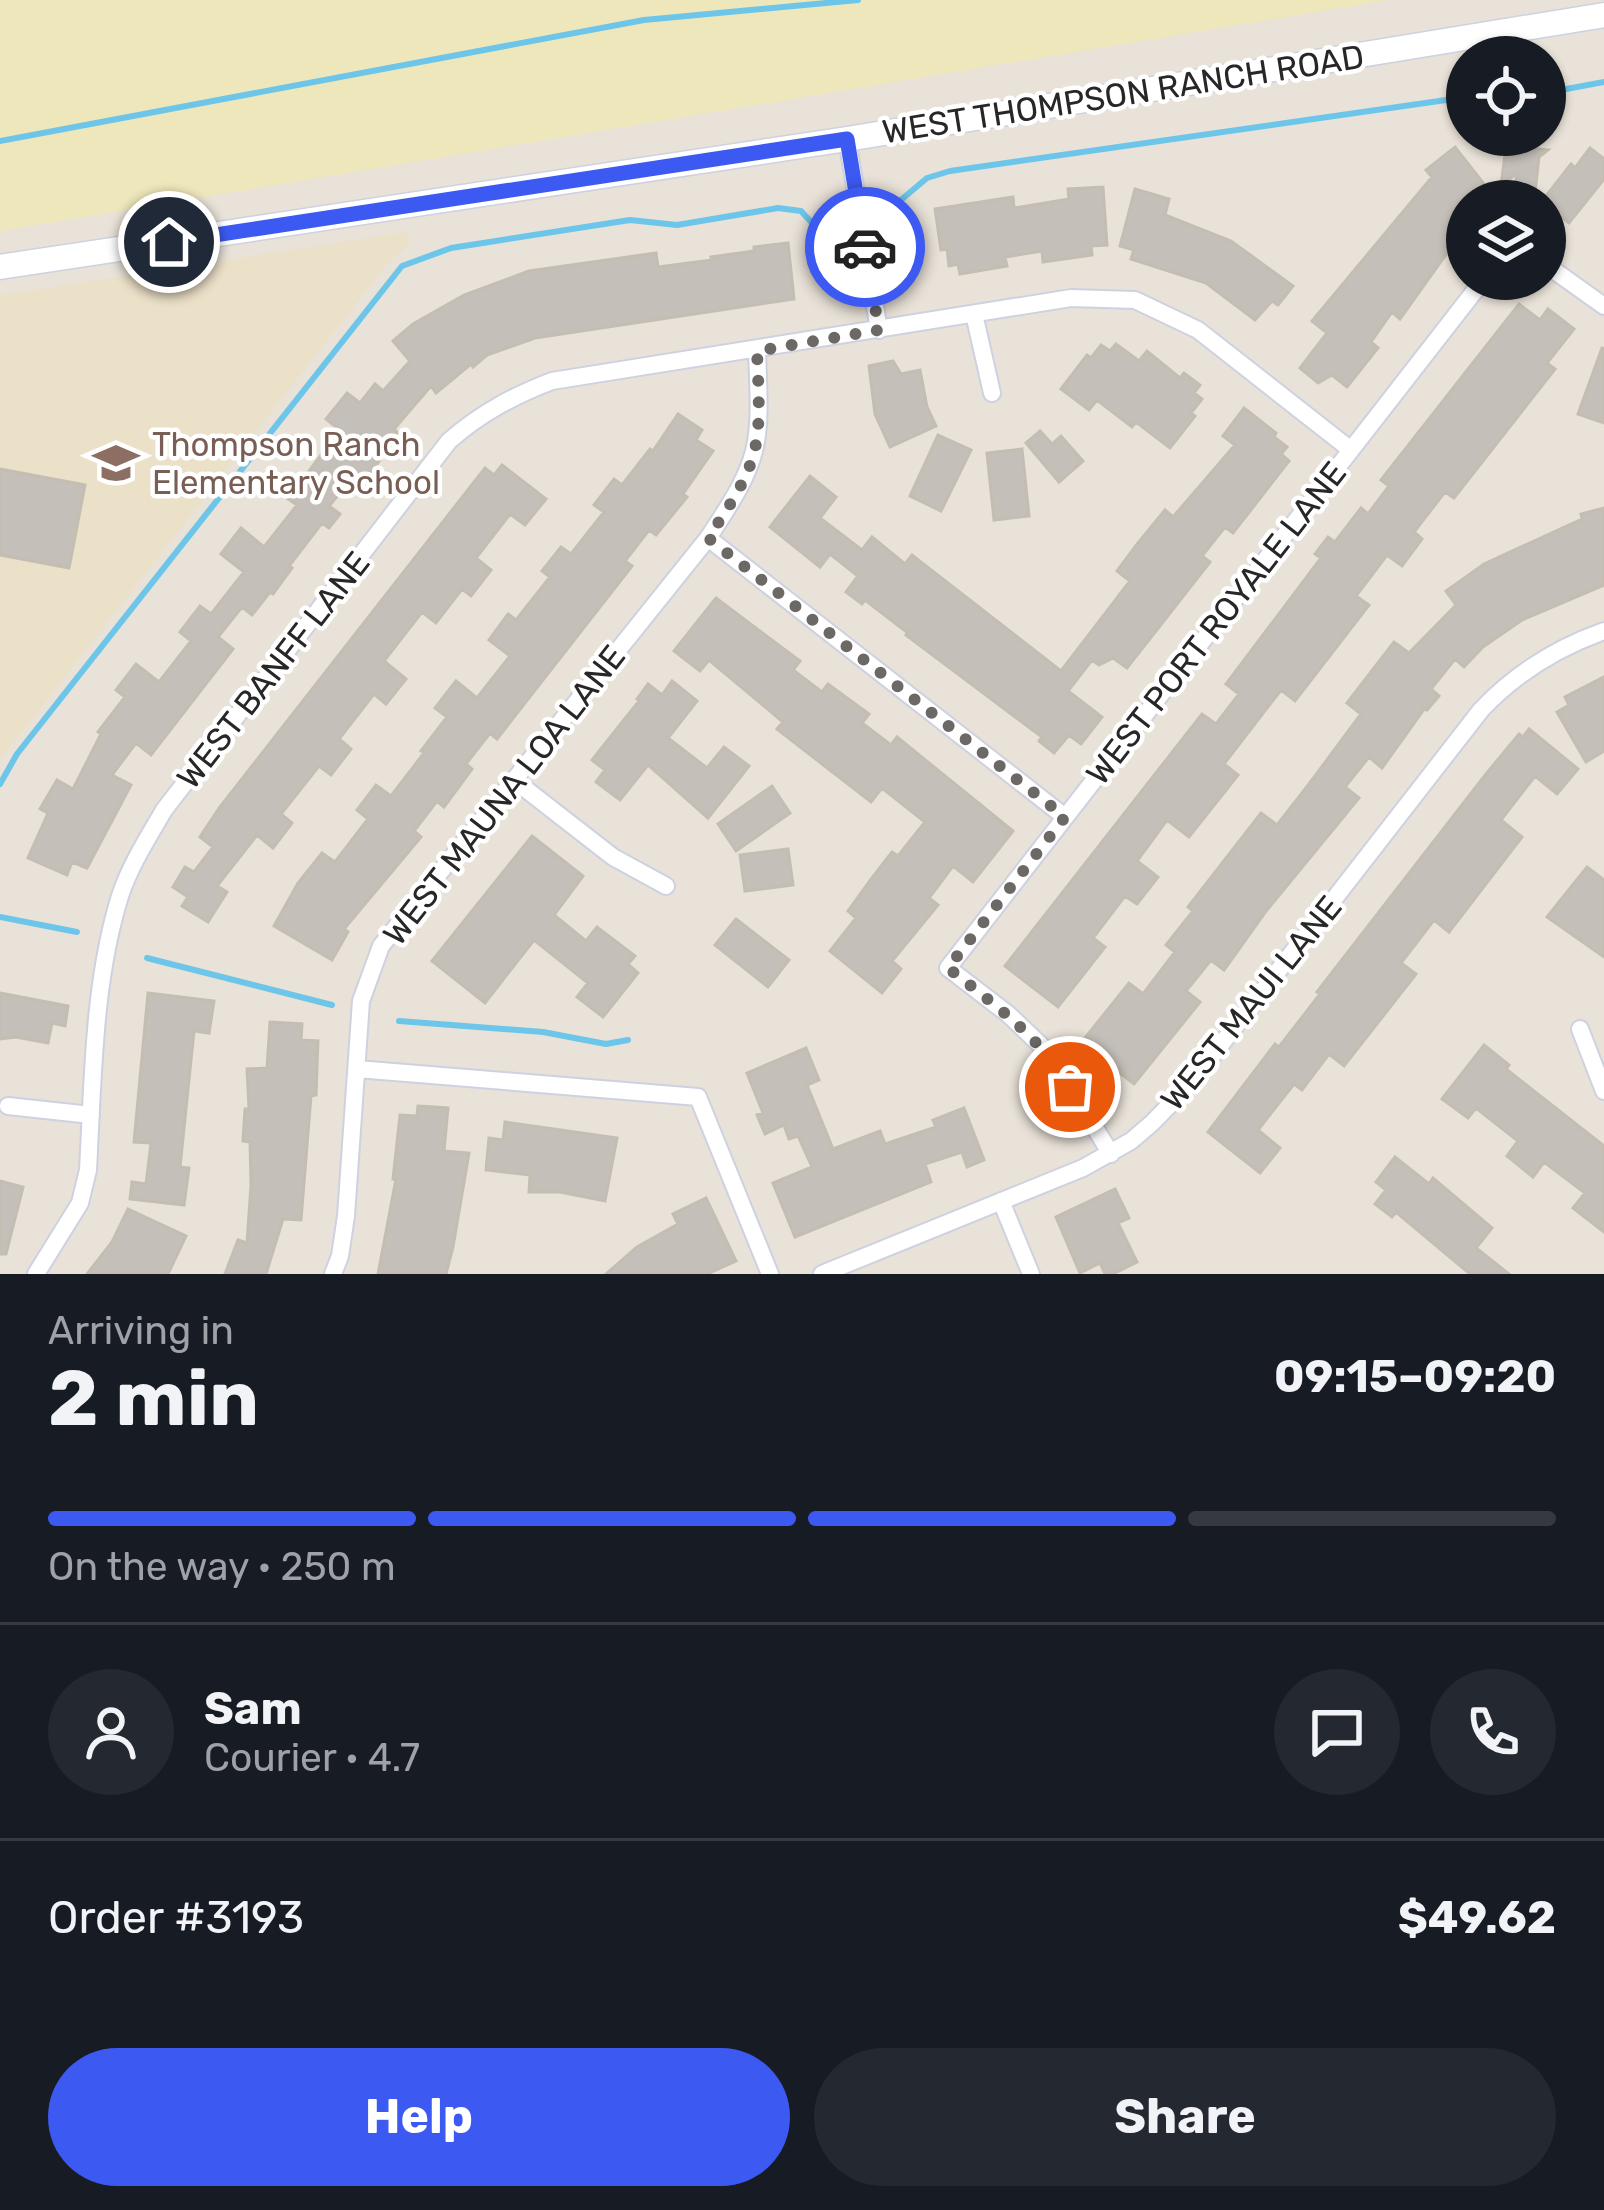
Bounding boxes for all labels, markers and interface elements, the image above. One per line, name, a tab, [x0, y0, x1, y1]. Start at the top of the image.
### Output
map controls	[1446, 36, 1566, 300]
button: locate	[1446, 36, 1566, 156]
street label: WEST THOMPSON RANCH ROAD	[879, 37, 1367, 151]
button: layers	[1446, 180, 1566, 300]
courier	[805, 187, 925, 307]
pin	[118, 191, 220, 293]
icon: home	[136, 209, 202, 275]
icon: car	[832, 214, 898, 280]
place label: Thompson Ranch Elementary School	[152, 425, 440, 502]
school or university icon: Thompson Ranch Elementary School	[91, 438, 141, 488]
street label: WEST PORT ROYALE LANE	[1078, 454, 1354, 792]
street label: WEST BANFF LANE	[168, 544, 378, 796]
street label: WEST MAUNA LOA LANE	[375, 637, 633, 953]
street label: WEST MAUI LANE	[1153, 888, 1349, 1118]
pin	[1019, 1036, 1121, 1138]
icon: bag	[1037, 1054, 1103, 1120]
text: Arriving in	[48, 1308, 234, 1354]
text: 09:15–09:20	[1274, 1350, 1556, 1403]
text: 2 min	[48, 1352, 259, 1445]
text: On the way · 250 m	[48, 1544, 396, 1590]
button: person	[48, 1669, 174, 1795]
button: chat	[1274, 1669, 1400, 1795]
button: phone	[1430, 1669, 1556, 1795]
text: Sam	[204, 1682, 302, 1735]
text: Courier · 4.7	[204, 1735, 420, 1781]
text: Order #3193	[48, 1891, 304, 1944]
text: $49.62	[1398, 1891, 1556, 1944]
button: Help	[48, 2048, 790, 2186]
button: Share	[814, 2048, 1556, 2186]

